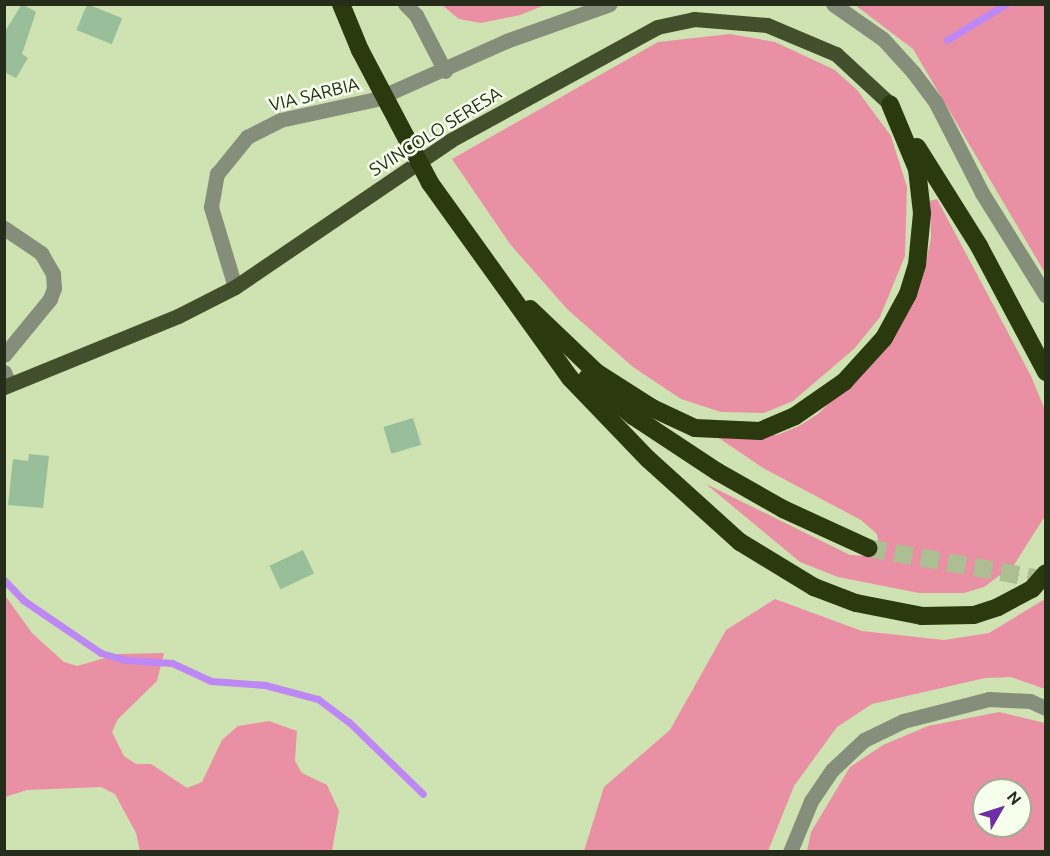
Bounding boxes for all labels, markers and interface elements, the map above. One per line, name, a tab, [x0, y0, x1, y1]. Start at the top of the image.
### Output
street label: VIA SARBIA	[267, 72, 361, 116]
street label: SVINCOLO SERESA	[365, 82, 505, 180]
north arrow	[972, 778, 1032, 838]
text: N	[1004, 788, 1025, 808]

